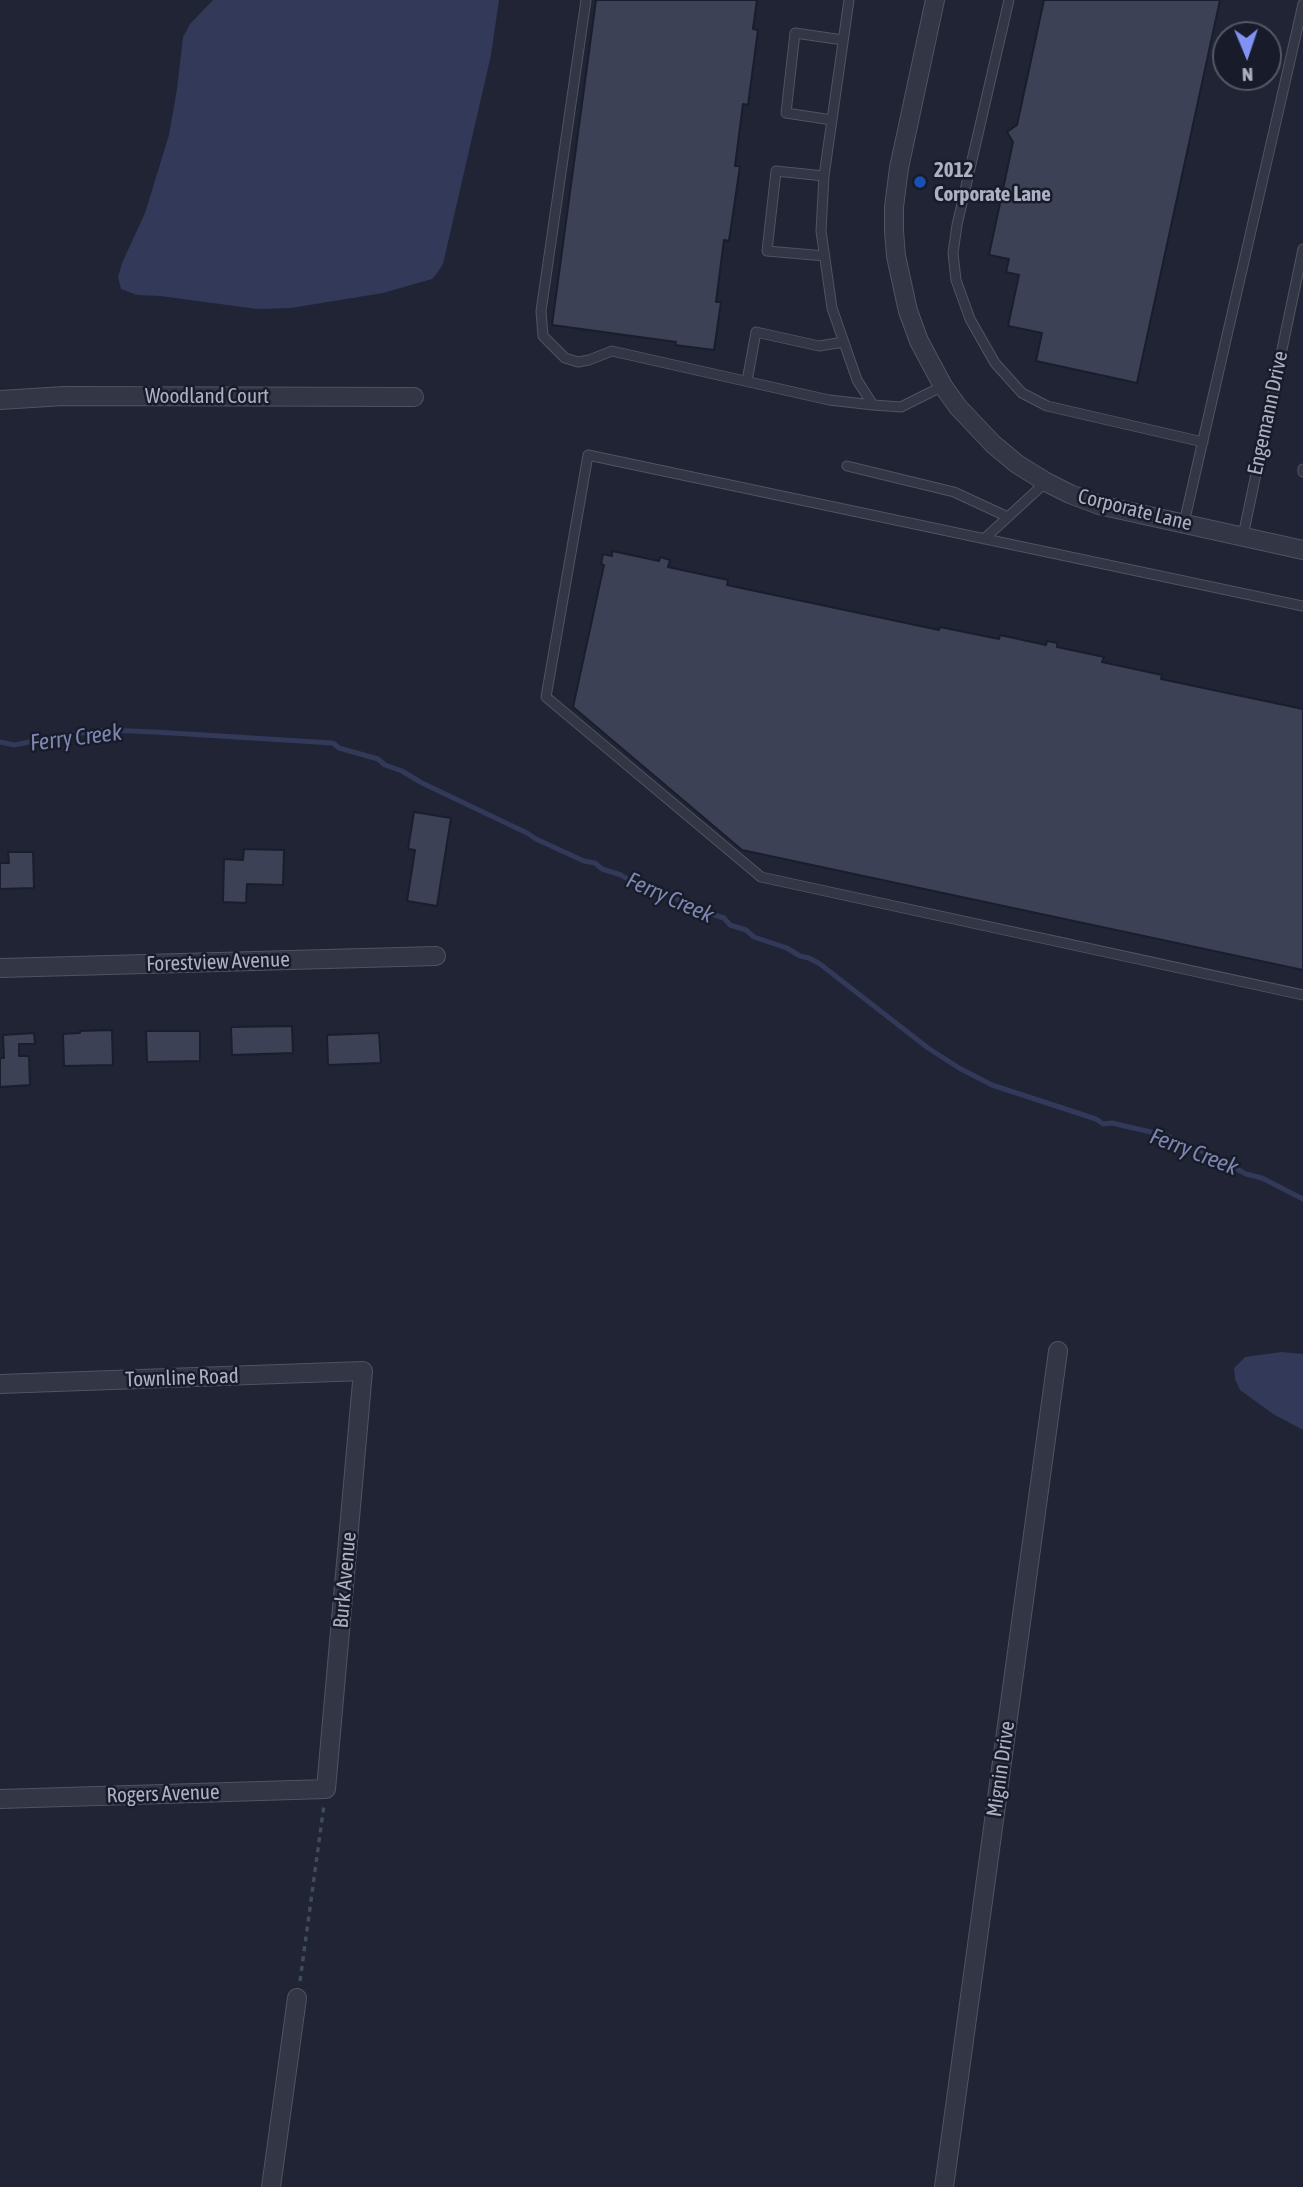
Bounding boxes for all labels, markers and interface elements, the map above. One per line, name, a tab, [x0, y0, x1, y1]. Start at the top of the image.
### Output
north arrow	[1212, 21, 1282, 91]
text: N	[1242, 64, 1254, 86]
place label: 2012 Corporate Lane	[934, 157, 1051, 207]
marker: 2012 Corporate Lane	[912, 174, 928, 190]
street label: Engemann Drive	[1243, 349, 1293, 477]
street label: Woodland Court	[145, 383, 269, 409]
street label: Corporate Lane	[1075, 484, 1195, 536]
water label: Ferry Creek	[28, 719, 124, 757]
water label: Ferry Creek	[622, 867, 718, 929]
street label: Forestview Avenue	[146, 947, 290, 977]
water label: Ferry Creek	[1146, 1123, 1242, 1181]
street label: Townline Road	[125, 1363, 239, 1393]
street label: Burk Avenue	[328, 1531, 362, 1629]
street label: Mignin Drive	[982, 1719, 1020, 1819]
street label: Rogers Avenue	[106, 1779, 220, 1809]

